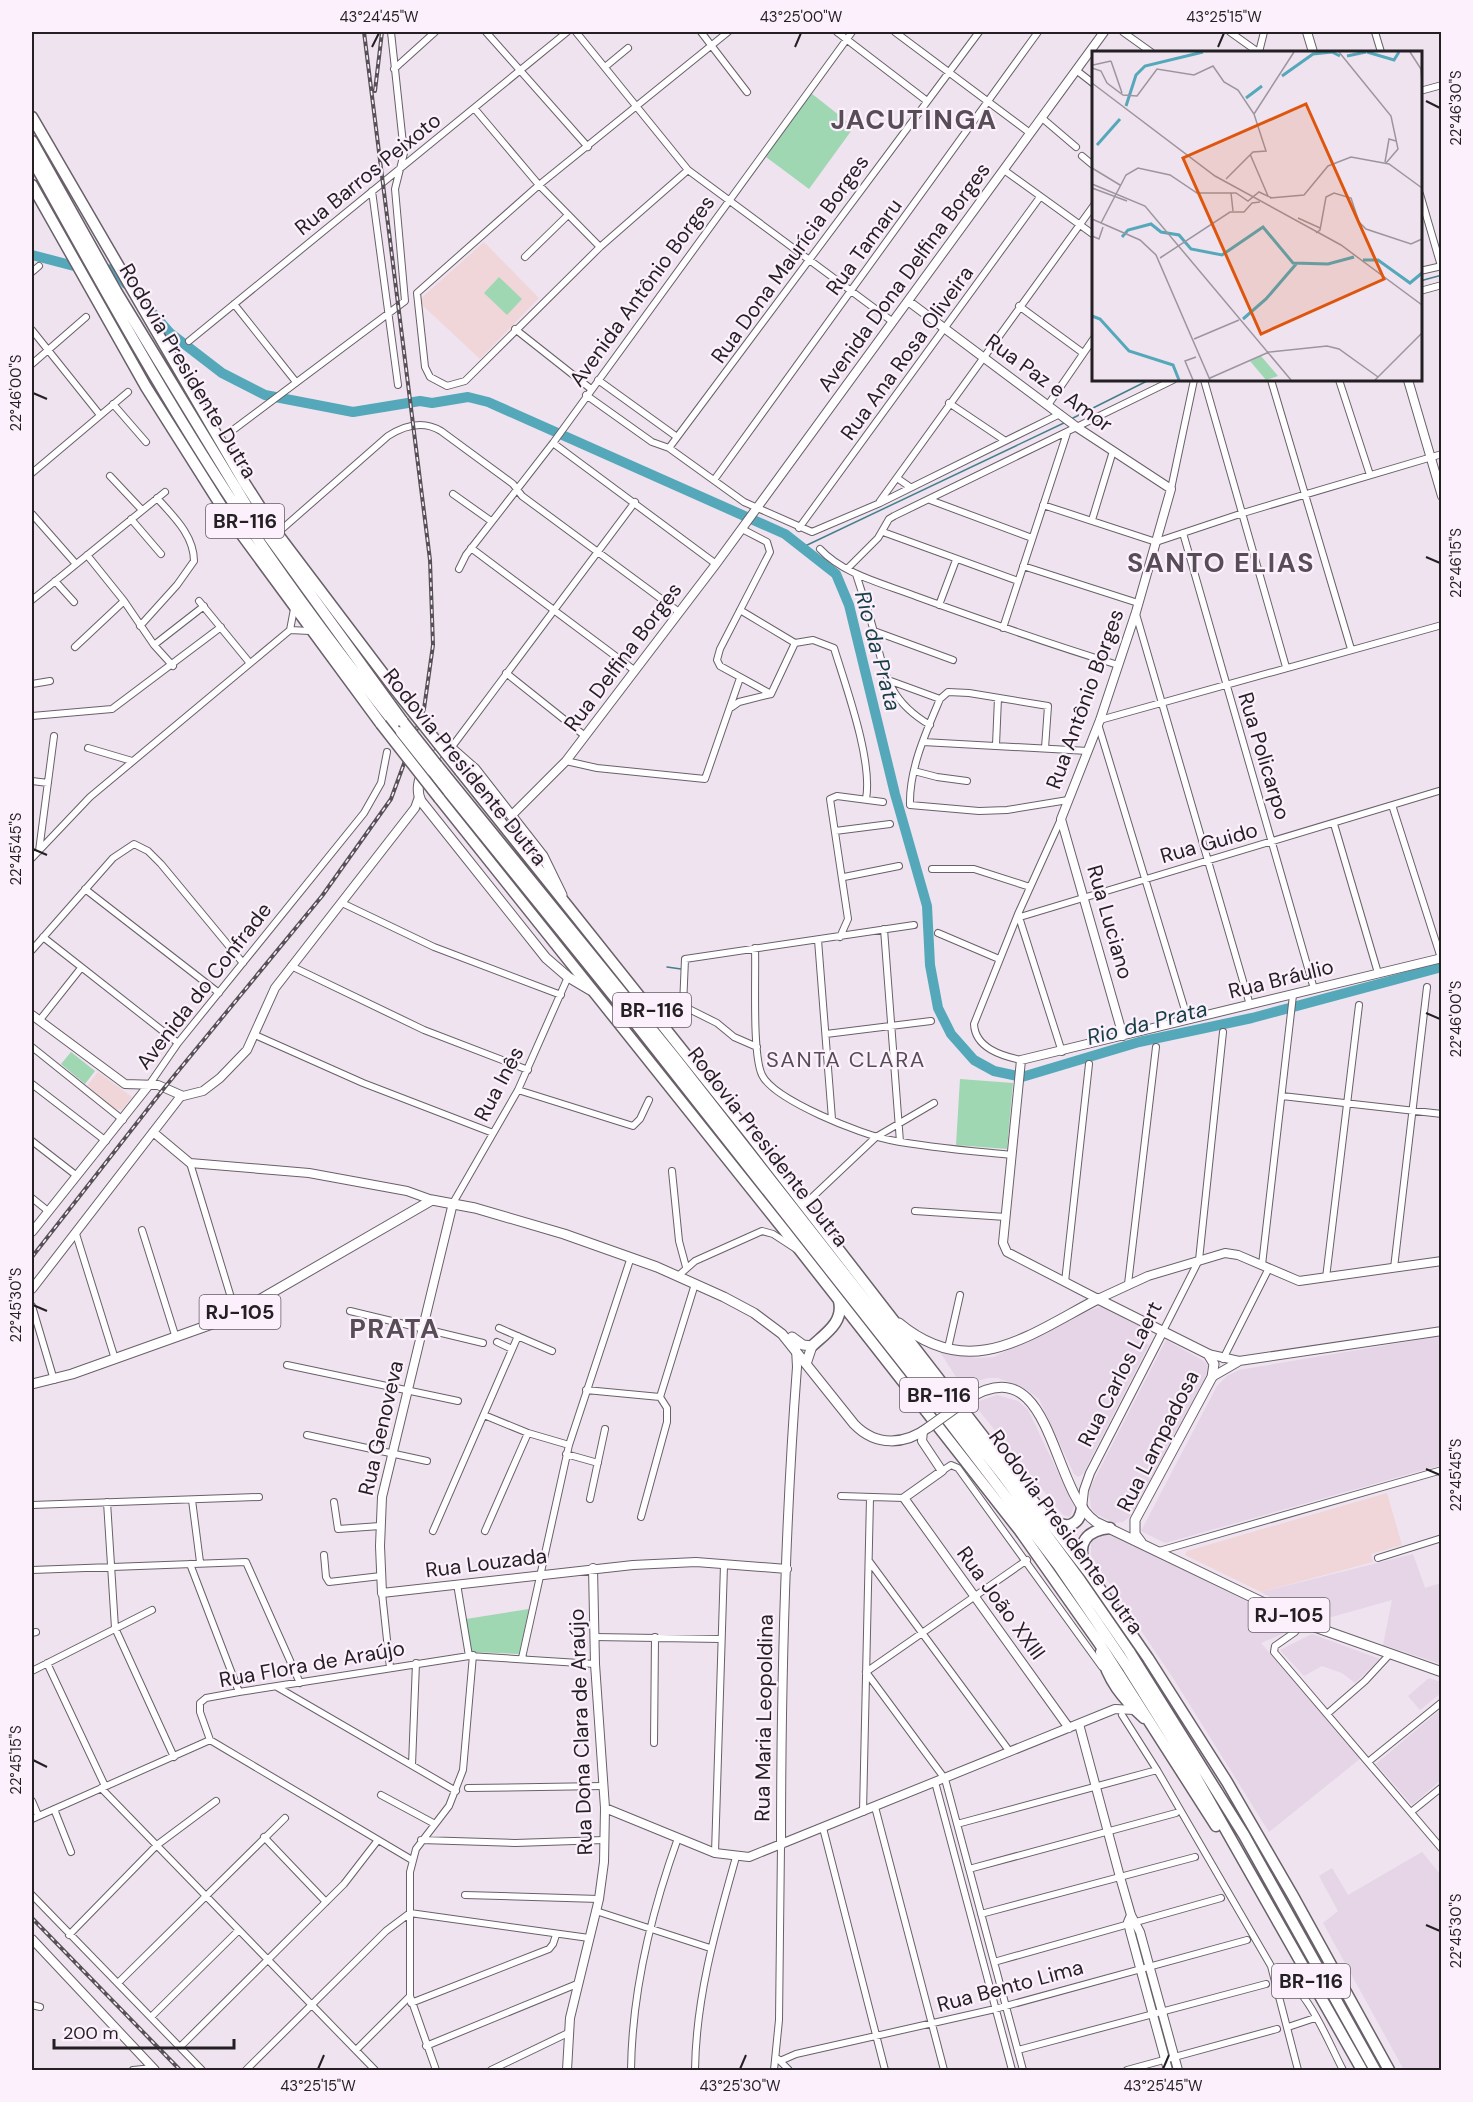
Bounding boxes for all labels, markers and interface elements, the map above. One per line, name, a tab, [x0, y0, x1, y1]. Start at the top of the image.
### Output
text: 43°24'45"W	[339, 7, 419, 27]
text: 43°25'00"W	[760, 7, 843, 27]
text: 43°25'15"W	[1186, 7, 1262, 27]
inset map	[1092, 51, 1422, 381]
text: 22°46'30"S	[1446, 70, 1466, 146]
district label: JACUTINGA	[830, 102, 998, 137]
street label: Rua Barros Peixoto	[289, 106, 447, 242]
street label: Rua Dona Maurícia Borges	[705, 149, 875, 369]
street label: Avenida Dona Delfina Borges	[811, 157, 997, 397]
street label: Avenida Antônio Borges	[563, 190, 721, 392]
street label: Rua Tamaru	[819, 193, 909, 301]
street label: Rodovia Presidente Dutra	[113, 258, 263, 484]
street label: Rua Ana Rosa Oliveira	[834, 260, 980, 446]
street label: Rua Paz e Amor	[980, 328, 1118, 439]
text: 22°46'00"S	[6, 354, 26, 431]
road number: BR-116	[206, 504, 284, 538]
text: 22°46'15"S	[1446, 528, 1466, 598]
district label: SANTO ELIAS	[1127, 545, 1315, 580]
street label: Rua Delfina Borges	[558, 577, 688, 737]
water label: Rio da Prata	[848, 588, 908, 714]
street label: Rua Antônio Borges	[1039, 605, 1131, 793]
street label: Rodovia Presidente Dutra	[377, 663, 553, 871]
street label: Rua Policarpo	[1231, 689, 1297, 823]
text: 22°45'45"S	[6, 812, 26, 886]
street label: Rua Guido	[1157, 816, 1261, 870]
street label: Rua Luciano	[1080, 862, 1140, 982]
street label: Avenida do Confrade	[130, 897, 278, 1075]
street label: Rua Bráulio	[1225, 952, 1337, 1006]
text: 22°46'00"S	[1446, 980, 1466, 1057]
road number: BR-116	[613, 993, 691, 1027]
water label: Rio da Prata	[1084, 994, 1210, 1052]
street label: Rodovia Presidente Dutra	[681, 1041, 855, 1253]
street label: Rua Inês	[468, 1042, 530, 1126]
district label: SANTA CLARA	[766, 1045, 926, 1074]
text: 22°45'30"S	[6, 1267, 26, 1343]
road number: RJ-105	[200, 1295, 280, 1329]
street label: Rua Carlos Laert	[1071, 1297, 1169, 1451]
district label: PRATA	[349, 1311, 441, 1346]
street label: Rua Genoveva	[352, 1358, 410, 1498]
street label: Rua Lampadosa	[1110, 1366, 1206, 1516]
road number: BR-116	[900, 1378, 978, 1412]
street label: Rodovia Presidente Dutra	[982, 1424, 1150, 1640]
text: 22°45'45"S	[1446, 1438, 1466, 1512]
street label: Rua João XXIII	[950, 1541, 1052, 1665]
street label: Rua Louzada	[424, 1542, 548, 1584]
road number: RJ-105	[1248, 1598, 1330, 1632]
street label: Rua Dona Clara de Araújo	[563, 1608, 599, 1856]
street label: Rua Maria Leopoldina	[748, 1614, 780, 1822]
street label: Rua Flora de Araújo	[217, 1634, 407, 1694]
text: 22°45'15"S	[6, 1725, 26, 1795]
text: 22°45'30"S	[1446, 1893, 1466, 1969]
street label: Rua Bento Lima	[934, 1953, 1086, 2019]
road number: BR-116	[1272, 1964, 1350, 1998]
scale bar	[54, 2012, 234, 2050]
text: 200 m	[63, 2021, 119, 2045]
text: 43°25'15"W	[280, 2076, 356, 2096]
text: 43°25'30"W	[699, 2076, 781, 2096]
text: 43°25'45"W	[1123, 2076, 1203, 2096]

